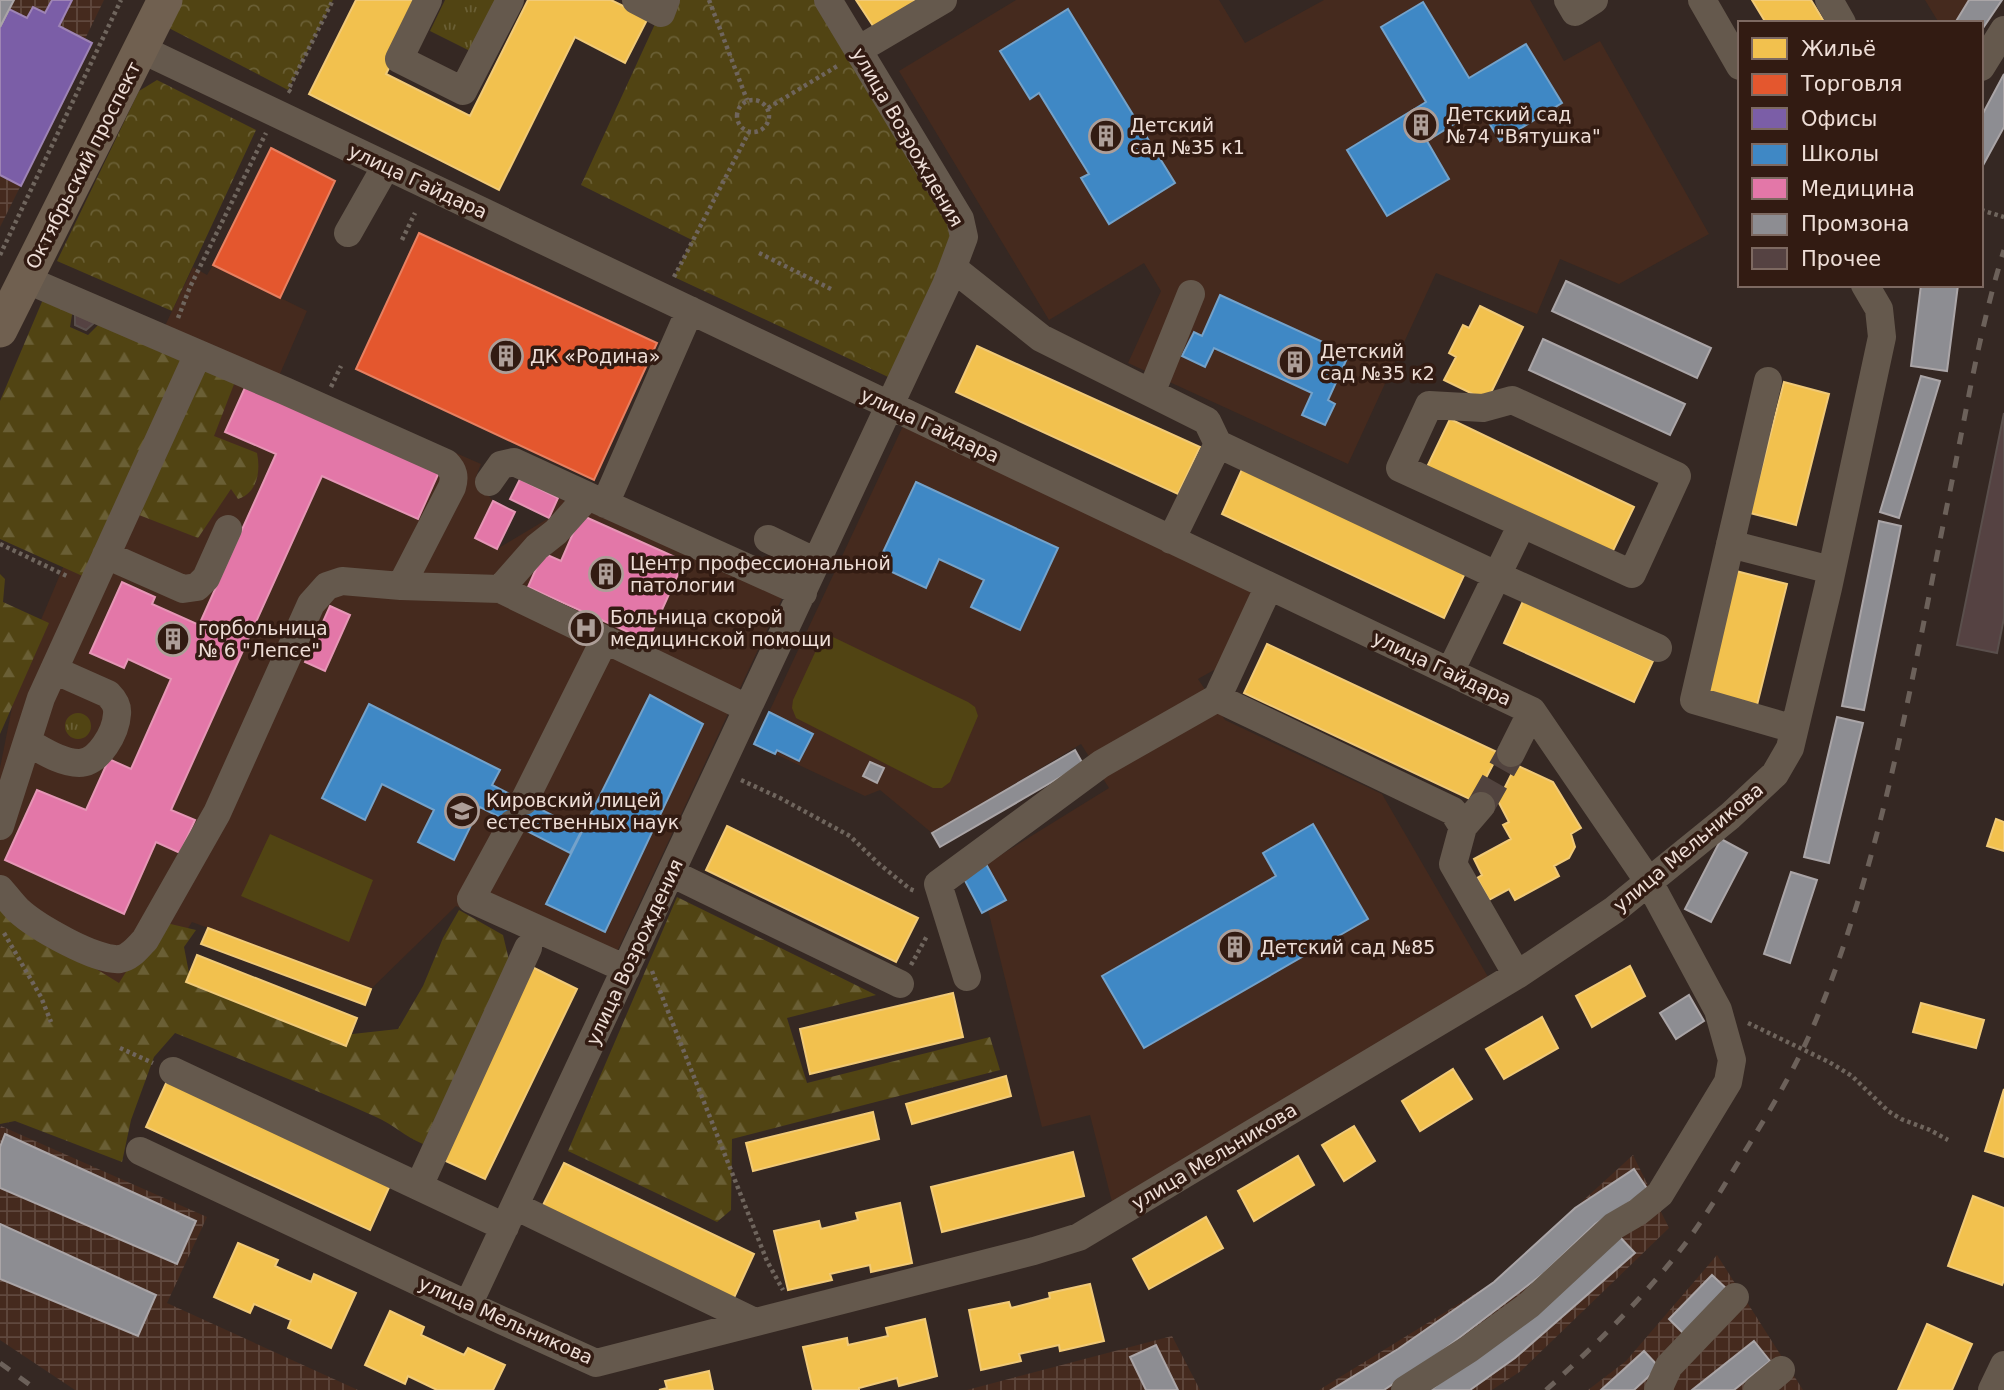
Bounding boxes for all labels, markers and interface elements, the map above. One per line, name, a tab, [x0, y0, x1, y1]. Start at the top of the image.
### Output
legend	[1738, 21, 1983, 287]
text: Жильё	[1801, 37, 1876, 61]
street label: улица Возрождения	[848, 44, 968, 230]
street label: Октябрьский проспект	[21, 58, 145, 272]
text: Торговля	[1800, 72, 1902, 96]
place label: Детский сад №74 "Вятушка"	[1446, 103, 1601, 147]
building icon: Детский сад №74 "Вятушка"	[1402, 106, 1440, 144]
text: Офисы	[1801, 107, 1877, 131]
place label: Детский сад №35 к1	[1130, 114, 1245, 158]
building icon: Детский сад №35 к1	[1087, 117, 1125, 155]
street label: улица Гайдара	[345, 139, 491, 223]
text: Школы	[1801, 142, 1879, 166]
text: Медицина	[1801, 177, 1915, 201]
text: Промзона	[1801, 212, 1909, 236]
text: Прочее	[1801, 247, 1881, 271]
building icon: ДК «Родина»	[487, 337, 525, 375]
place label: Детский сад №35 к2	[1320, 340, 1435, 384]
building icon: Детский сад №35 к2	[1276, 343, 1314, 381]
place label: ДК «Родина»	[530, 345, 660, 367]
street label: улица Гайдара	[857, 383, 1003, 467]
place label: Центр профессиональной патологии	[630, 552, 891, 596]
building icon: Центр профессиональной патологии	[587, 555, 625, 593]
place label: Больница скорой медицинской помощи	[610, 606, 831, 650]
hospital icon: Больница скорой медицинской помощи	[567, 609, 605, 647]
place label: горбольница № 6 "Лепсе"	[198, 617, 328, 661]
building icon: горбольница № 6 "Лепсе"	[154, 620, 192, 658]
street label: улица Гайдара	[1369, 626, 1515, 710]
street label: улица Мельникова	[1609, 778, 1767, 916]
place label: Кировский лицей естественных наук	[486, 789, 679, 833]
school or university icon: Кировский лицей естественных наук	[443, 792, 481, 830]
street label: улица Возрождения	[581, 855, 687, 1049]
building icon: Детский сад №85	[1216, 928, 1254, 966]
place label: Детский сад №85	[1260, 936, 1435, 958]
street label: улица Мельникова	[1128, 1098, 1300, 1214]
street label: улица Мельникова	[415, 1272, 597, 1368]

